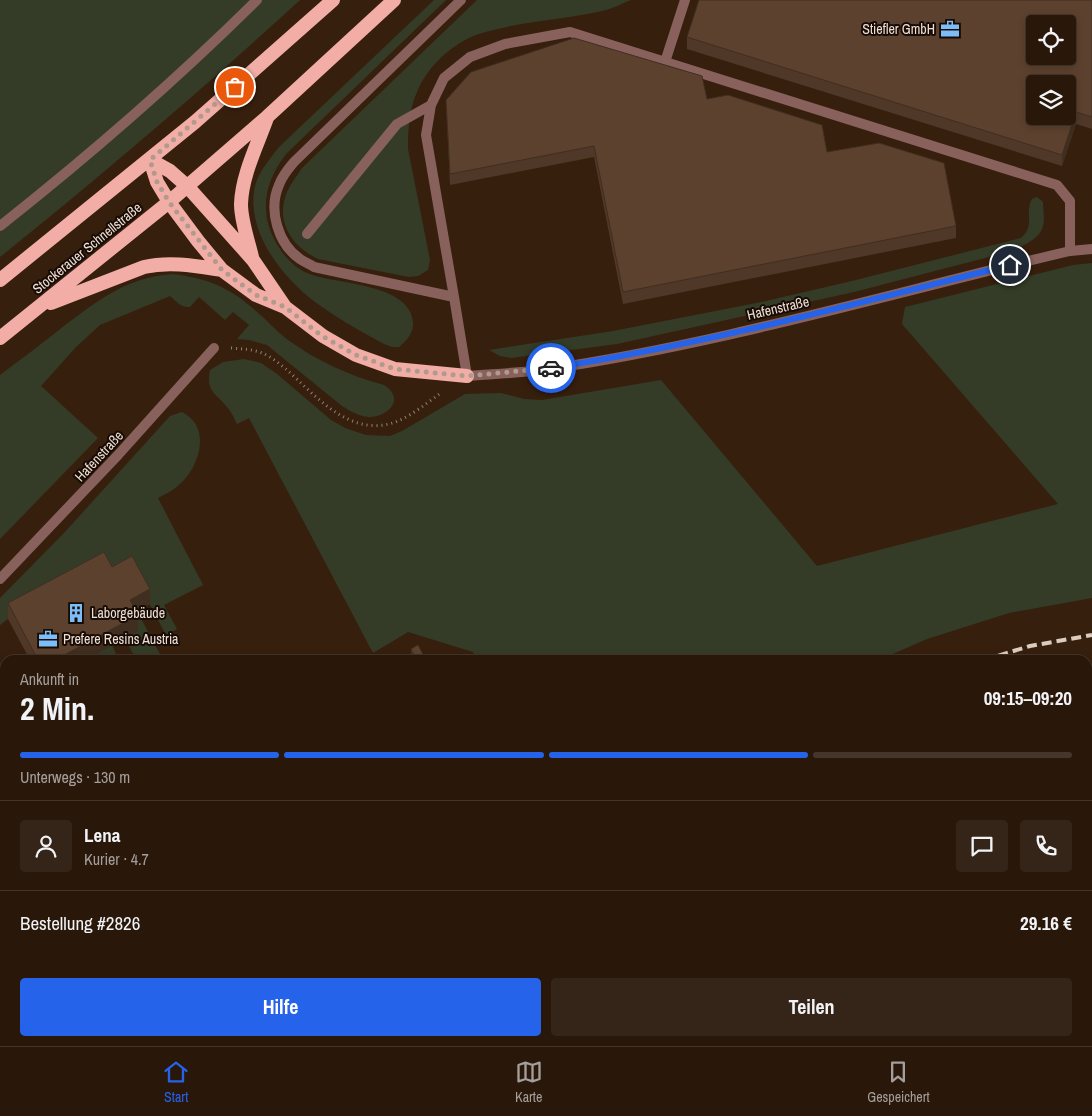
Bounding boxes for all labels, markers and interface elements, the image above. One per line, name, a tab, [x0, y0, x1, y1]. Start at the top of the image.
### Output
map controls	[1026, 15, 1076, 125]
button: locate	[1026, 15, 1076, 65]
office icon: Stiefler GmbH	[939, 18, 961, 40]
place label: Stiefler GmbH	[862, 20, 935, 38]
pin	[214, 66, 256, 108]
icon: bag	[221, 73, 249, 101]
button: layers	[1026, 75, 1076, 125]
street label: Stockerauer Schnellstraße	[29, 198, 145, 298]
pin	[989, 244, 1031, 286]
icon: home	[996, 251, 1024, 279]
street label: Hafenstraße	[745, 292, 811, 324]
courier	[526, 343, 576, 393]
icon: car	[537, 354, 565, 382]
street label: Hafenstraße	[71, 427, 127, 485]
building icon: Laborgebäude	[65, 602, 87, 624]
place label: Laborgebäude	[91, 604, 165, 622]
office icon: Prefere Resins Austria	[37, 628, 59, 650]
place label: Prefere Resins Austria	[63, 630, 179, 648]
text: Ankunft in	[20, 668, 79, 690]
text: 09:15–09:20	[984, 685, 1072, 711]
text: 2 Min.	[20, 687, 94, 730]
text: Unterwegs · 130 m	[20, 766, 130, 788]
button: person	[20, 820, 72, 872]
button: chat	[956, 820, 1008, 872]
button: phone	[1020, 820, 1072, 872]
text: Lena	[84, 822, 120, 848]
text: Kurier · 4.7	[84, 848, 149, 870]
text: Bestellung #2826	[20, 910, 140, 936]
text: 29.16 €	[1020, 910, 1072, 936]
button: Hilfe	[20, 978, 541, 1036]
button: Teilen	[551, 978, 1072, 1036]
tab: Start	[162, 1058, 190, 1106]
tab: Karte	[515, 1058, 543, 1106]
tab: Gespeichert	[867, 1058, 930, 1106]

